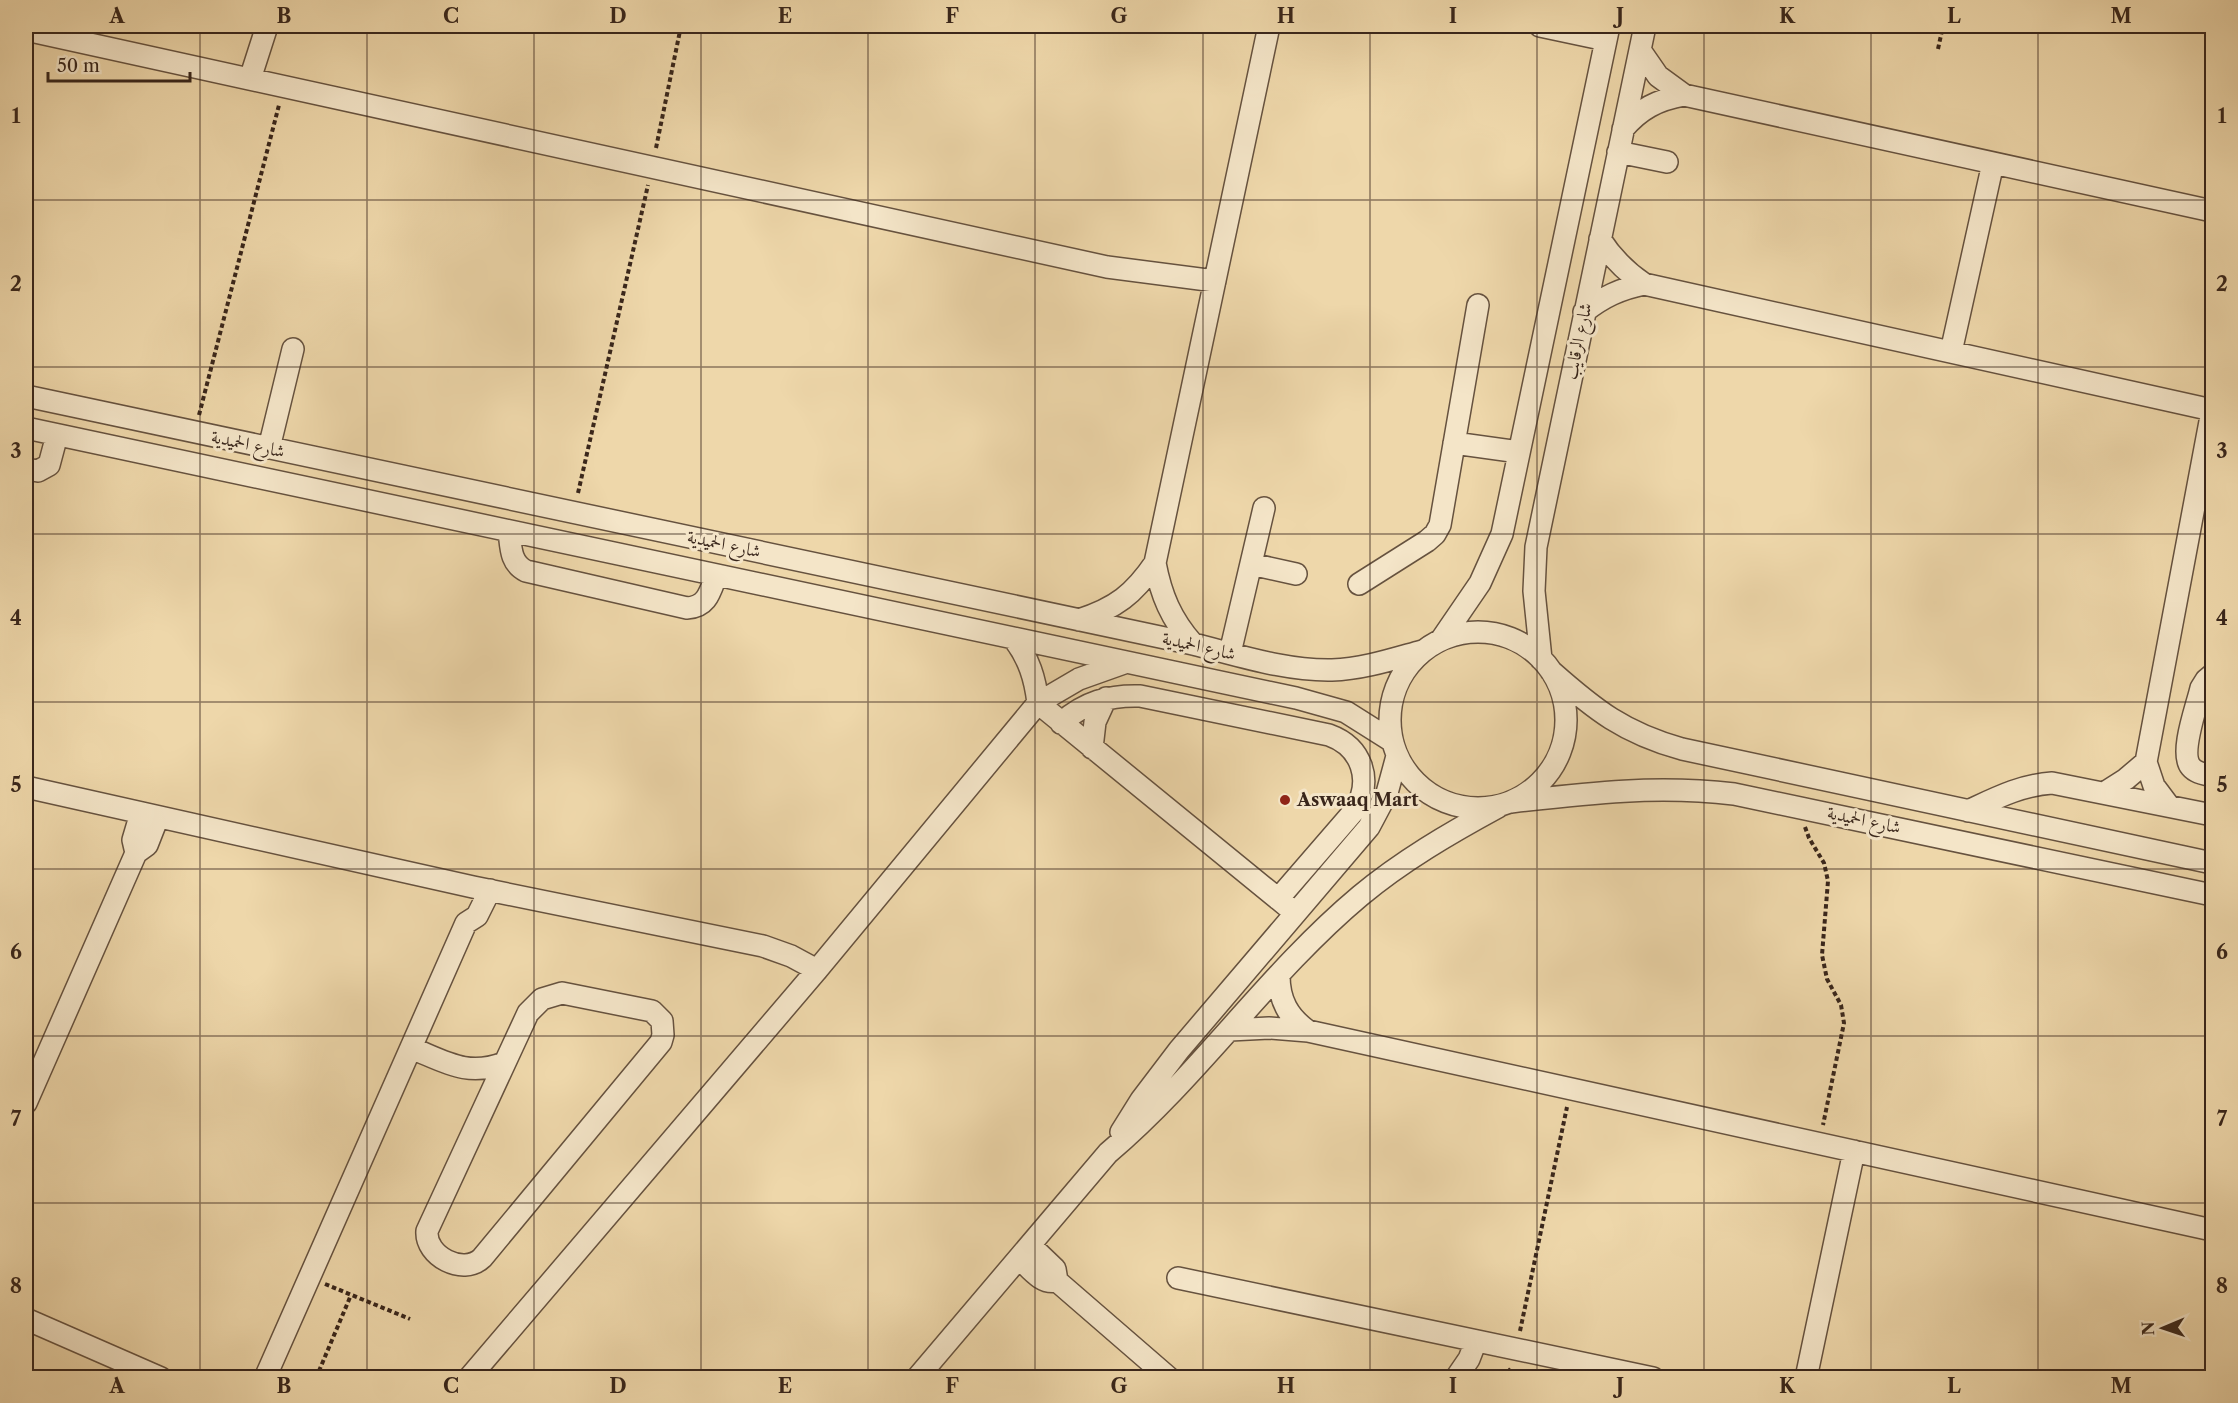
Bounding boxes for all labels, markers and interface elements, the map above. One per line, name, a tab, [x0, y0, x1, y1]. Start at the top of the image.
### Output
text: A	[108, 4, 125, 28]
text: B	[277, 4, 292, 28]
text: C	[443, 4, 459, 28]
text: D	[609, 4, 627, 28]
text: E	[778, 4, 792, 28]
text: F	[945, 4, 959, 28]
text: G	[1111, 4, 1128, 28]
text: H	[1277, 4, 1295, 28]
text: I	[1449, 4, 1457, 28]
text: J	[1612, 4, 1624, 28]
text: K	[1779, 4, 1796, 28]
text: L	[1947, 4, 1961, 28]
text: M	[2110, 4, 2132, 28]
scale bar	[48, 45, 190, 83]
text: 50 m	[57, 55, 100, 77]
text: 1	[12, 104, 21, 128]
text: 1	[2218, 104, 2227, 128]
text: 2	[10, 272, 22, 296]
text: 2	[2216, 272, 2228, 296]
street label: شارع الرقايب	[1559, 301, 1601, 382]
street label: شارع الحميدية	[208, 425, 287, 466]
text: 3	[10, 439, 22, 463]
text: 3	[2216, 439, 2228, 463]
street label: شارع الحميدية	[684, 525, 763, 566]
text: 4	[10, 606, 22, 630]
text: 4	[2216, 606, 2228, 630]
street label: شارع الحميدية	[1159, 627, 1238, 669]
text: 5	[10, 773, 22, 797]
text: 5	[2216, 773, 2228, 797]
place label: Aswaaq Mart	[1296, 789, 1419, 811]
marker: Aswaaq Mart	[1278, 793, 1292, 807]
street label: شارع الحميدية	[1824, 801, 1903, 842]
text: 6	[10, 940, 22, 964]
text: 6	[2216, 940, 2228, 964]
text: 7	[11, 1107, 22, 1131]
text: 7	[2217, 1107, 2228, 1131]
text: 8	[10, 1274, 22, 1298]
text: 8	[2216, 1274, 2228, 1298]
north arrow	[2133, 1298, 2193, 1358]
text: N	[2138, 1321, 2158, 1336]
text: A	[108, 1374, 125, 1398]
text: B	[277, 1374, 292, 1398]
text: C	[443, 1374, 459, 1398]
text: D	[609, 1374, 627, 1398]
text: E	[778, 1374, 792, 1398]
text: F	[945, 1374, 959, 1398]
text: G	[1111, 1374, 1128, 1398]
text: H	[1277, 1374, 1295, 1398]
text: I	[1449, 1374, 1457, 1398]
text: J	[1612, 1374, 1624, 1398]
text: K	[1779, 1374, 1796, 1398]
text: L	[1947, 1374, 1961, 1398]
text: M	[2110, 1374, 2132, 1398]

